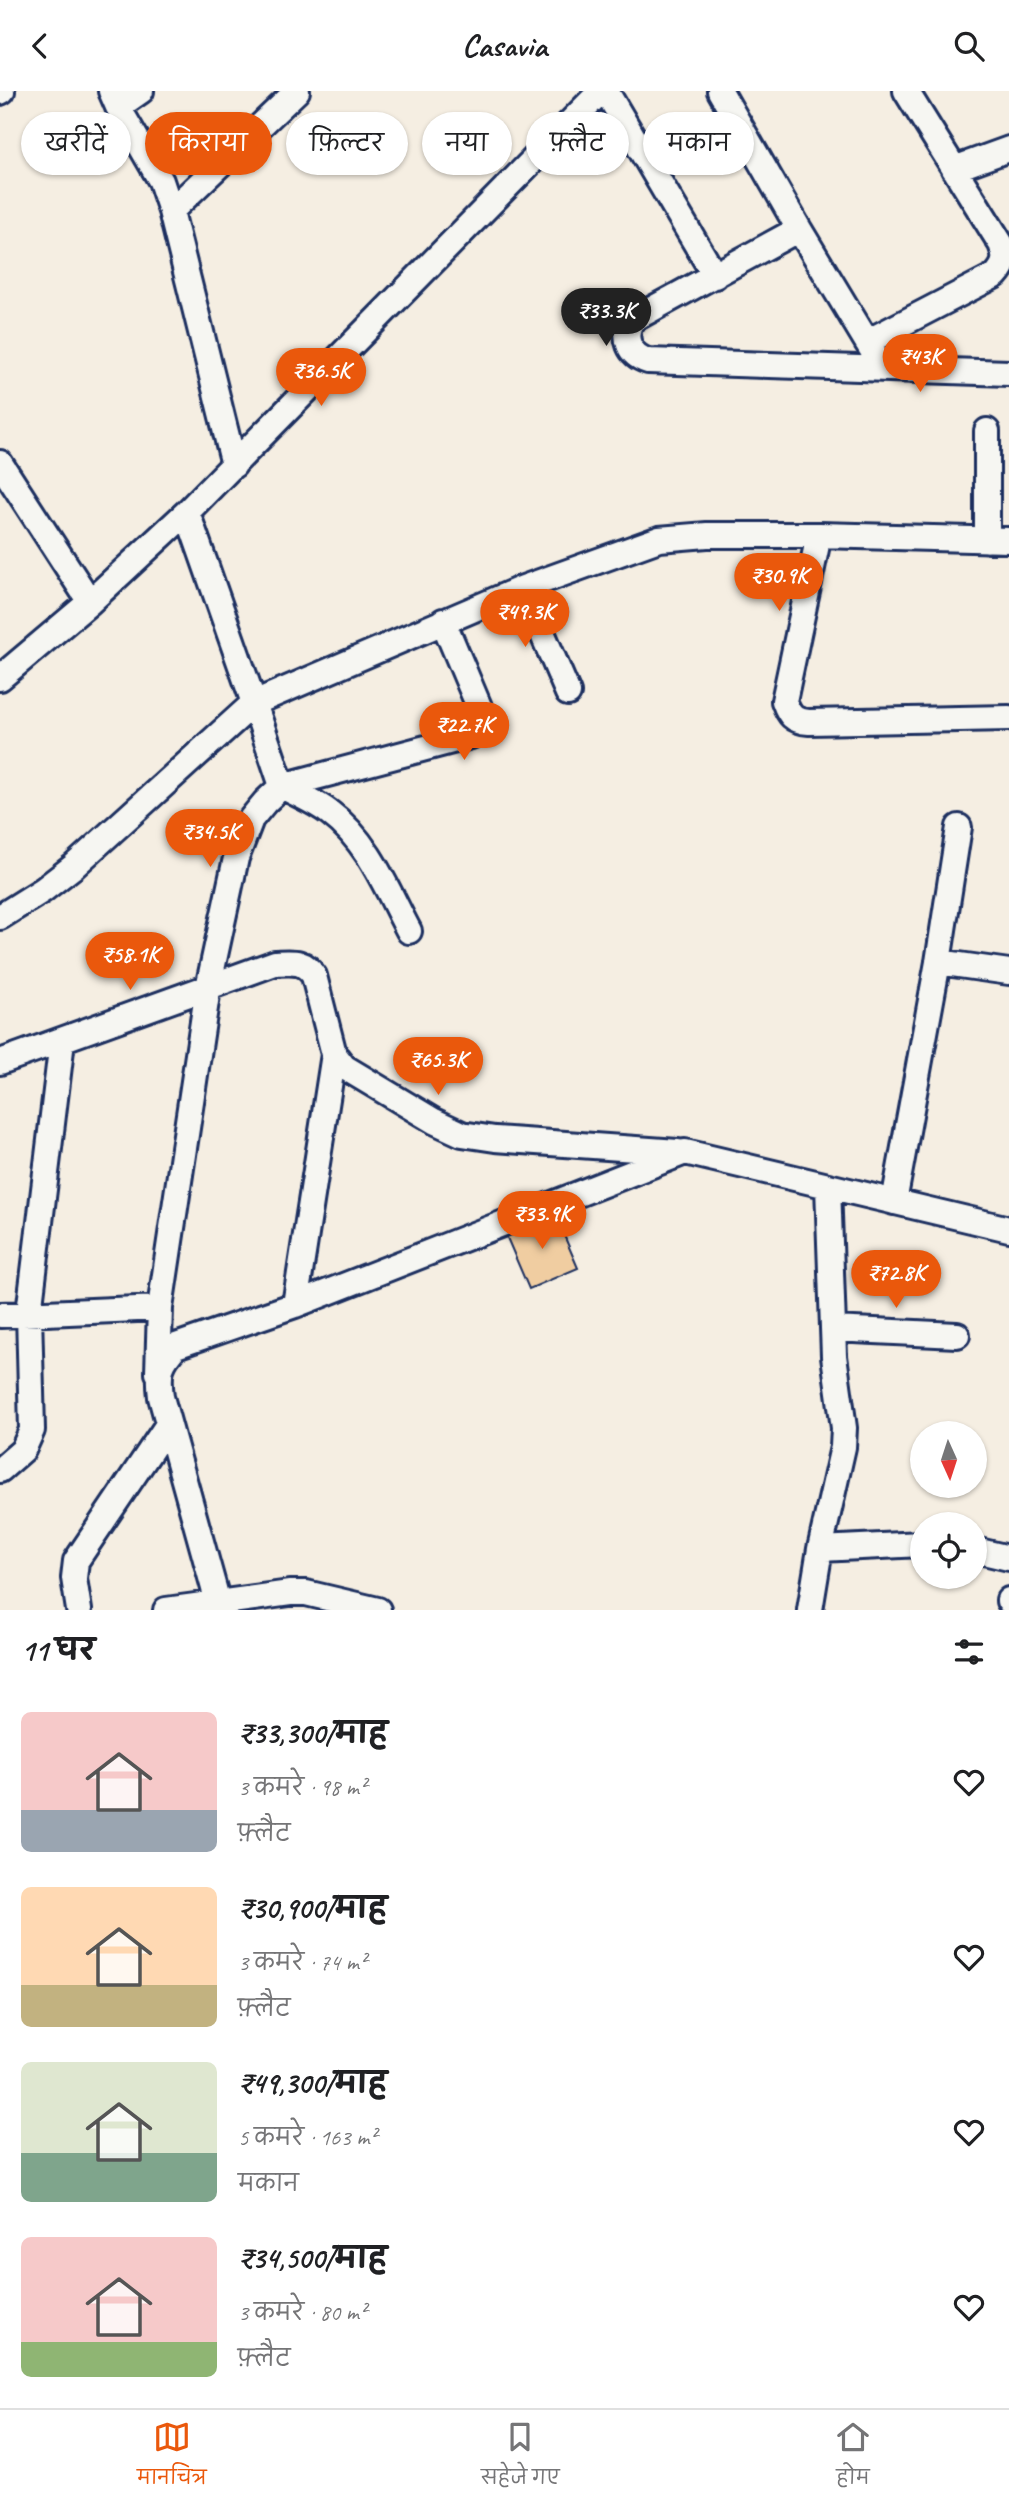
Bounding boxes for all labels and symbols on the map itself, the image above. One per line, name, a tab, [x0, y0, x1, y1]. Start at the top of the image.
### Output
pin: ₹33.3K	[549, 289, 663, 348]
pin: ₹43K	[879, 335, 961, 394]
pin: ₹36.5K	[264, 349, 378, 408]
pin: ₹30.9K	[722, 553, 836, 613]
pin: ₹49.3K	[468, 589, 582, 649]
pin: ₹22.7K	[407, 703, 521, 762]
pin: ₹34.5K	[153, 809, 267, 869]
pin: ₹58.1K	[73, 933, 187, 992]
pin: ₹65.3K	[381, 1037, 495, 1097]
pin: ₹33.9K	[485, 1191, 599, 1251]
pin: ₹72.8K	[839, 1251, 953, 1310]
north arrow	[910, 1421, 987, 1498]

